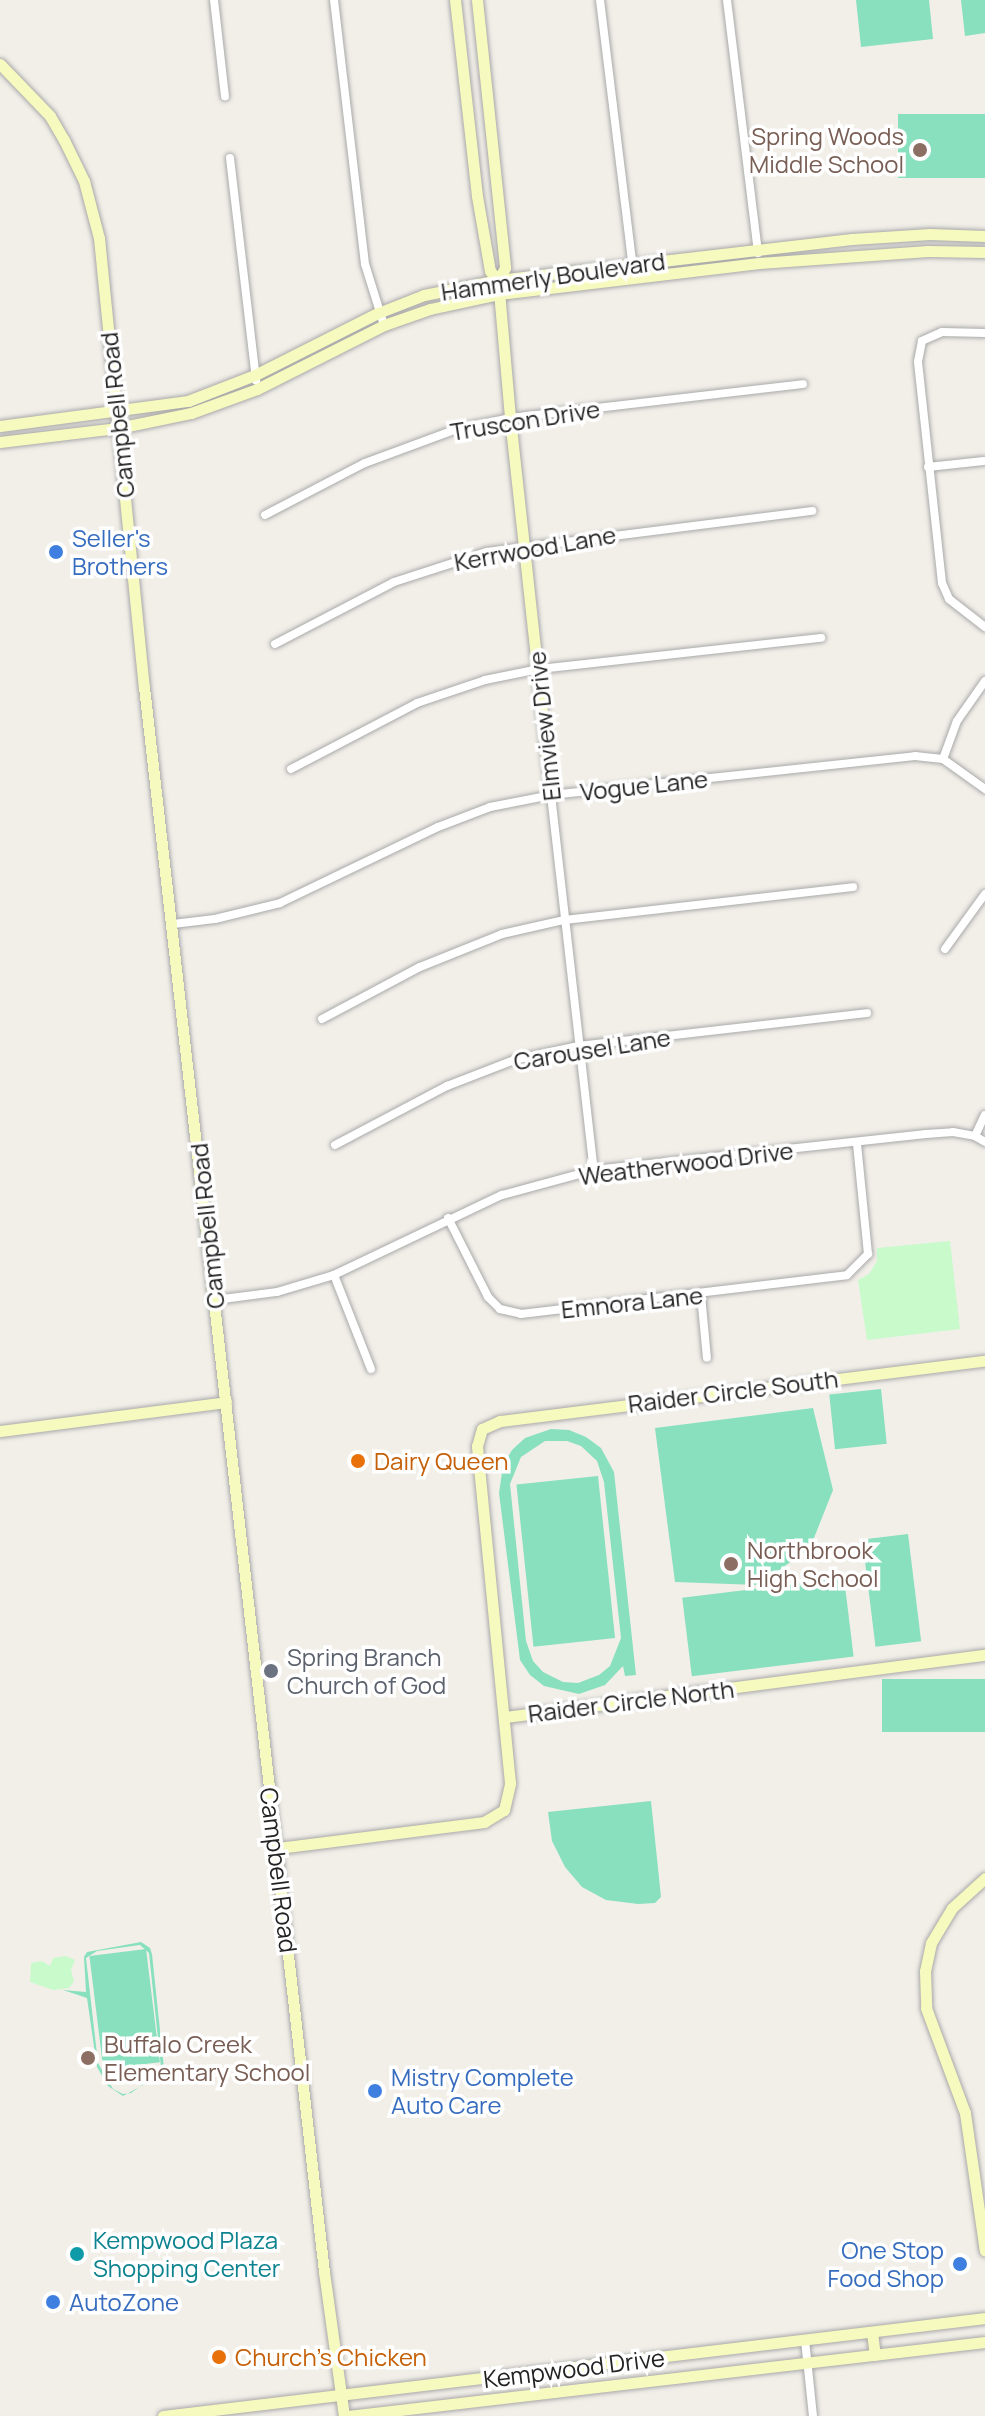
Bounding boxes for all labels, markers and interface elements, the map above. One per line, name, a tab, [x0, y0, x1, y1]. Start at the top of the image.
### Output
place label: Spring Woods Middle School	[749, 122, 904, 178]
marker: Spring Woods Middle School	[911, 141, 929, 159]
street label: Hammerly Boulevard	[439, 246, 667, 306]
street label: Campbell Road	[94, 331, 140, 499]
street label: Truscon Drive	[448, 394, 602, 446]
street label: Kerrwood Lane	[452, 520, 618, 576]
place label: Seller's Brothers	[72, 524, 168, 580]
marker: Seller's Brothers	[47, 543, 65, 561]
street label: Elmview Drive	[522, 650, 566, 802]
street label: Vogue Lane	[579, 764, 709, 806]
street label: Carousel Lane	[512, 1022, 672, 1076]
street label: Weatherwood Drive	[577, 1136, 795, 1190]
street label: Campbell Road	[184, 1142, 230, 1310]
street label: Emnora Lane	[560, 1280, 704, 1324]
street label: Raider Circle South	[626, 1364, 840, 1418]
place label: Dairy Queen	[374, 1447, 509, 1475]
marker: Dairy Queen	[349, 1452, 367, 1470]
place label: Northbrook High School	[747, 1536, 879, 1592]
marker: Northbrook High School	[722, 1555, 740, 1573]
place label: Spring Branch Church of God	[287, 1643, 446, 1699]
marker: Spring Branch Church of God	[262, 1662, 280, 1680]
street label: Raider Circle North	[526, 1674, 736, 1728]
street label: Campbell Road	[255, 1786, 303, 1954]
place label: Buffalo Creek Elementary School	[104, 2030, 310, 2086]
marker: Buffalo Creek Elementary School	[79, 2049, 97, 2067]
place label: Mistry Complete Auto Care	[391, 2063, 574, 2119]
marker: Mistry Complete Auto Care	[366, 2082, 384, 2100]
place label: Kempwood Plaza Shopping Center	[93, 2226, 280, 2282]
place label: One Stop Food Shop	[827, 2236, 944, 2292]
marker: Kempwood Plaza Shopping Center	[68, 2245, 86, 2263]
marker: One Stop Food Shop	[951, 2255, 969, 2273]
place label: AutoZone	[69, 2288, 179, 2316]
marker: AutoZone	[44, 2293, 62, 2311]
place label: Church's Chicken	[235, 2343, 427, 2371]
street label: Kempwood Drive	[482, 2343, 666, 2393]
marker: Church's Chicken	[210, 2348, 228, 2366]

